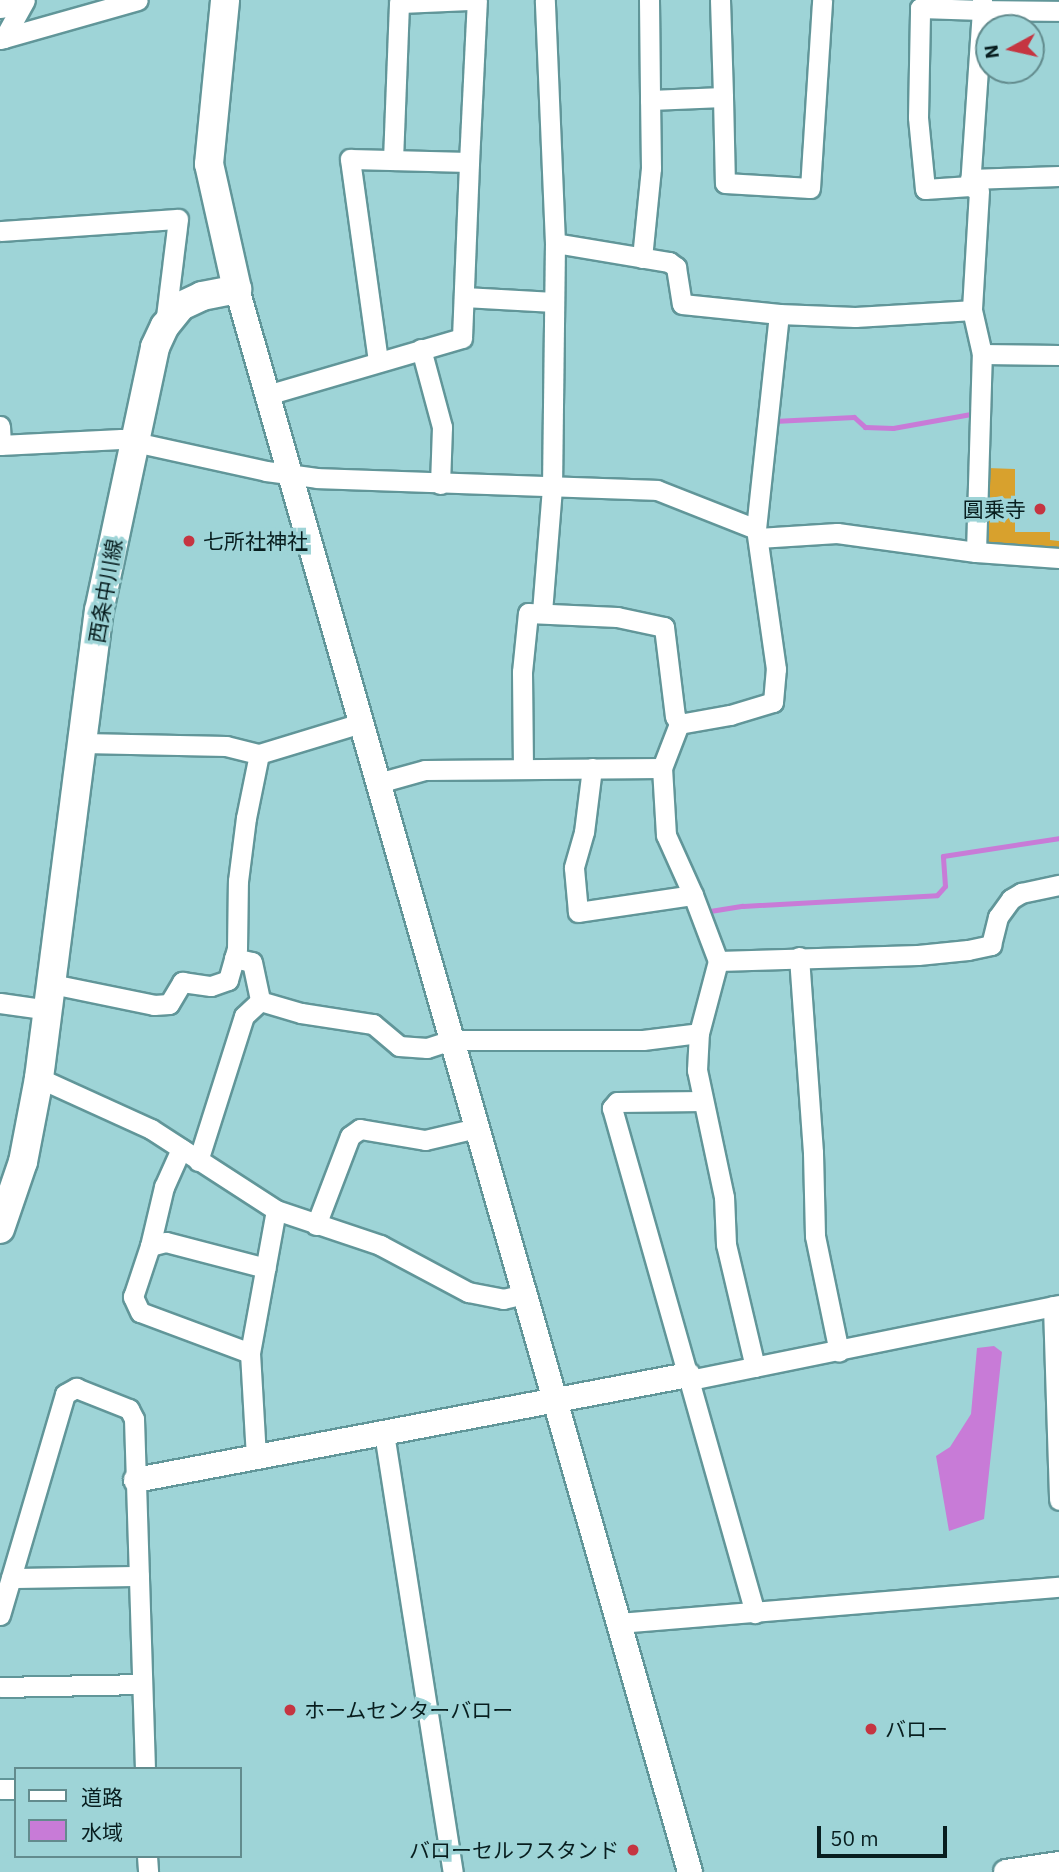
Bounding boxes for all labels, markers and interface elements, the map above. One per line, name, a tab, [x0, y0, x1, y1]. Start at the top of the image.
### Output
north arrow	[975, 14, 1045, 84]
text: N	[978, 43, 1004, 60]
place label: 圓乗寺	[963, 496, 1026, 522]
marker: 圓乗寺	[1032, 501, 1048, 517]
place label: 七所社神社	[203, 528, 308, 554]
marker: 七所社神社	[181, 533, 197, 549]
street label: 西条中川線	[83, 537, 127, 645]
place label: ホームセンターバロー	[304, 1697, 514, 1723]
marker: ホームセンターバロー	[282, 1702, 298, 1718]
place label: バロー	[885, 1716, 948, 1742]
marker: バロー	[863, 1721, 879, 1737]
legend	[14, 1767, 242, 1858]
text: 道路	[81, 1783, 123, 1811]
scale bar	[821, 1812, 950, 1856]
text: 水域	[81, 1818, 123, 1846]
text: 50 m	[830, 1824, 879, 1852]
place label: バローセルフスタンド	[409, 1837, 619, 1863]
marker: バローセルフスタンド	[625, 1842, 641, 1858]

